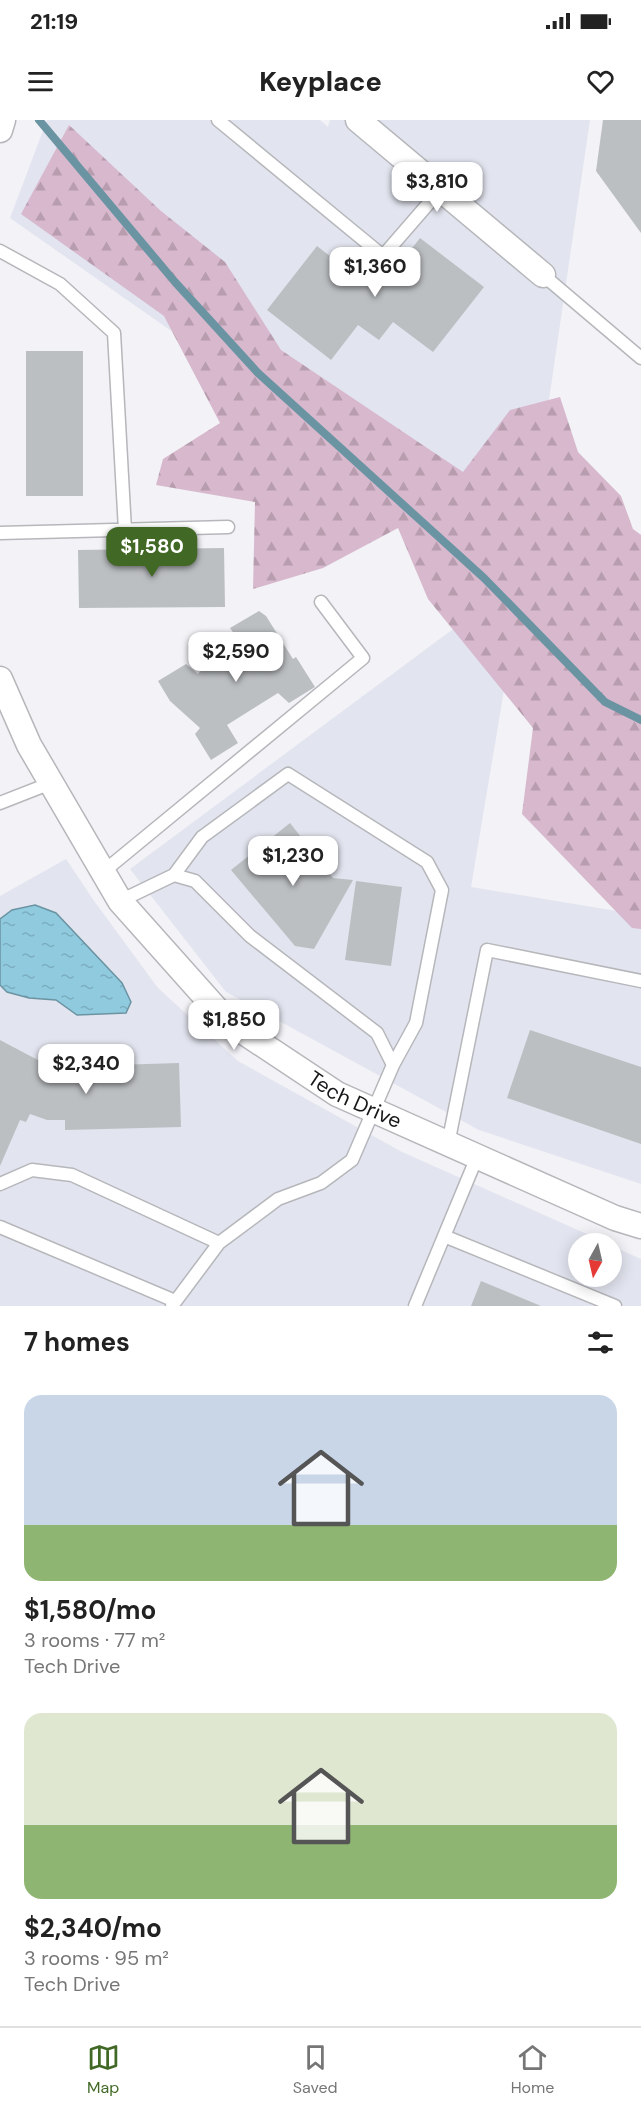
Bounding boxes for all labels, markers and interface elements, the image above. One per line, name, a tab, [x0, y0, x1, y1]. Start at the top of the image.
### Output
text: 21:19	[30, 7, 78, 36]
text: Keyplace	[259, 64, 382, 99]
icon: menu	[24, 65, 57, 98]
icon: heart	[584, 65, 617, 98]
pin: $3,810	[388, 162, 486, 213]
text: $3,810	[406, 168, 468, 194]
pin: $1,360	[326, 247, 424, 298]
text: $1,360	[343, 253, 407, 279]
pin: $1,580	[103, 527, 201, 578]
text: $1,580	[120, 533, 184, 559]
pin: $2,590	[187, 632, 285, 683]
text: $2,590	[202, 638, 270, 664]
pin: $1,230	[244, 836, 342, 887]
text: $1,230	[262, 842, 324, 868]
pin: $1,850	[185, 1000, 283, 1051]
text: $1,850	[202, 1006, 266, 1032]
pin: $2,340	[37, 1044, 135, 1095]
text: $2,340	[52, 1050, 120, 1076]
street label: Tech Drive	[302, 1065, 406, 1135]
north arrow	[568, 1233, 622, 1287]
map controls	[568, 1233, 622, 1287]
text: 7 homes	[24, 1325, 130, 1359]
icon: filters	[584, 1326, 617, 1359]
icon: home	[267, 1434, 375, 1542]
text: $1,580/mo	[24, 1593, 156, 1627]
text: 3 rooms · 77 m²	[24, 1627, 165, 1653]
text: Tech Drive	[24, 1653, 120, 1679]
icon: home	[267, 1752, 375, 1860]
text: $2,340/mo	[24, 1911, 162, 1945]
text: 3 rooms · 95 m²	[24, 1945, 169, 1971]
text: Tech Drive	[24, 1971, 120, 1997]
tab: Map	[87, 2041, 120, 2098]
tab: Saved	[293, 2041, 338, 2098]
tab: Home	[511, 2041, 554, 2098]

